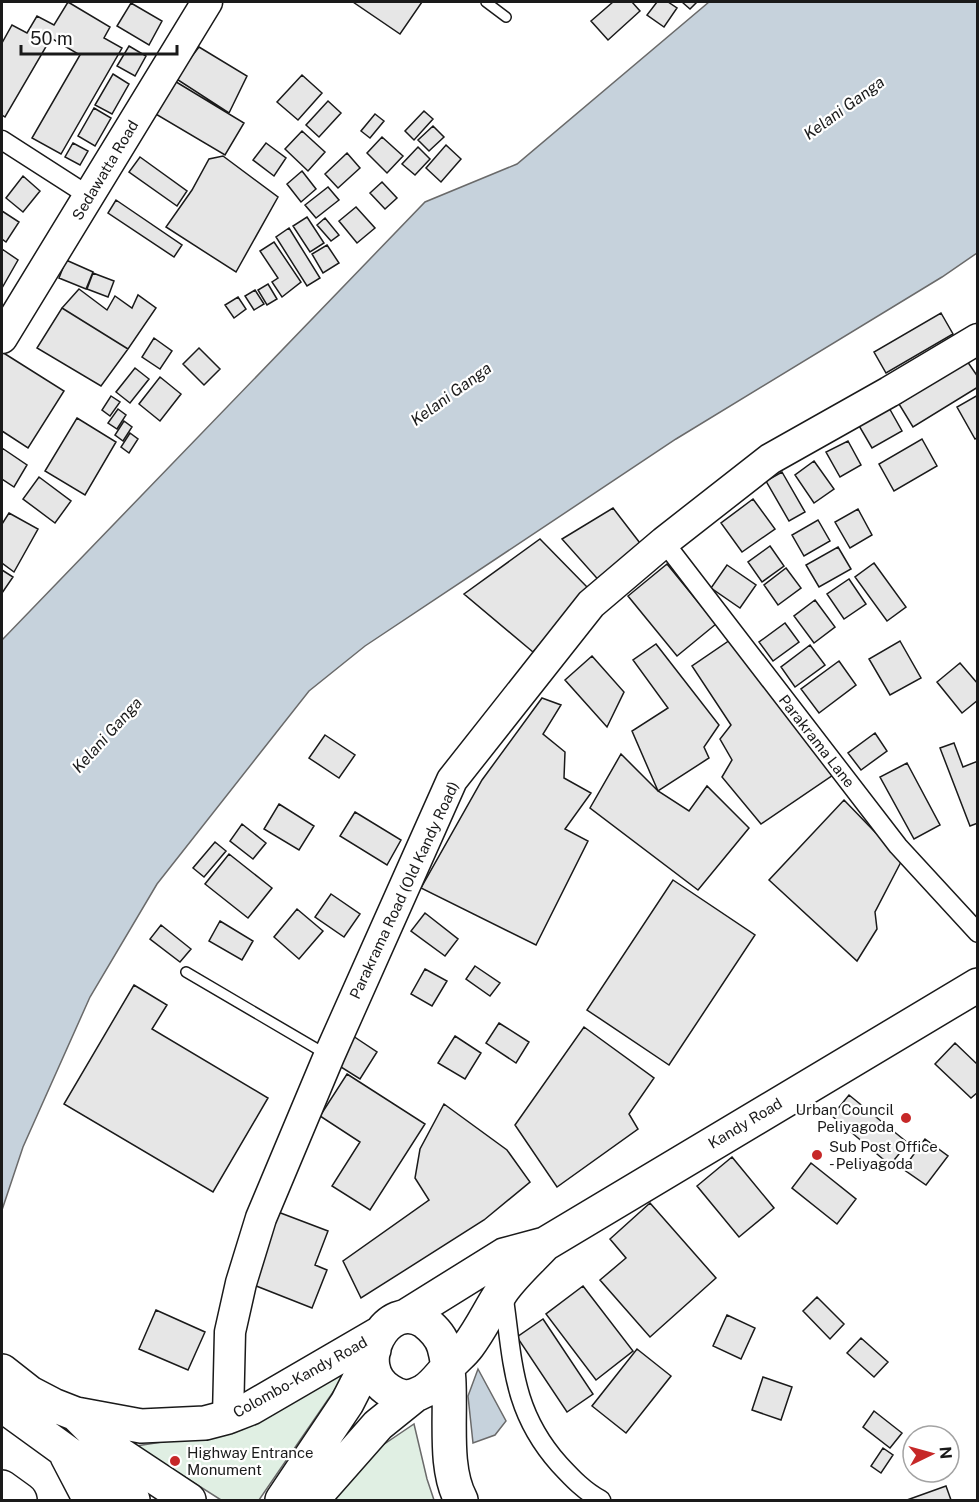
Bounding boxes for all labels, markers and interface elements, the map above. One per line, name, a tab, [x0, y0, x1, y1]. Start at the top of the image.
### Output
scale bar	[21, 18, 177, 56]
text: 50 m	[30, 28, 73, 49]
water label: Kelani Ganga	[800, 72, 888, 144]
street label: Sedawatta Road	[69, 117, 141, 223]
water label: Kelani Ganga	[407, 358, 495, 430]
street label: Parakrama Lane	[776, 691, 858, 791]
water label: Kelani Ganga	[68, 693, 146, 777]
street label: Parakrama Road (Old Kandy Road)	[346, 779, 462, 1001]
street label: Kandy Road	[705, 1094, 785, 1152]
place label: Urban Council Peliyagoda	[796, 1101, 894, 1135]
marker: Urban Council Peliyagoda	[899, 1111, 913, 1125]
place label: Sub Post Office - Peliyagoda	[829, 1138, 938, 1172]
marker: Sub Post Office - Peliyagoda	[810, 1148, 824, 1162]
street label: Colombo-Kandy Road	[230, 1333, 370, 1421]
north arrow	[901, 1424, 961, 1484]
place label: Highway Entrance Monument	[187, 1444, 314, 1478]
text: N	[935, 1446, 955, 1460]
marker: Highway Entrance Monument	[168, 1454, 182, 1468]

